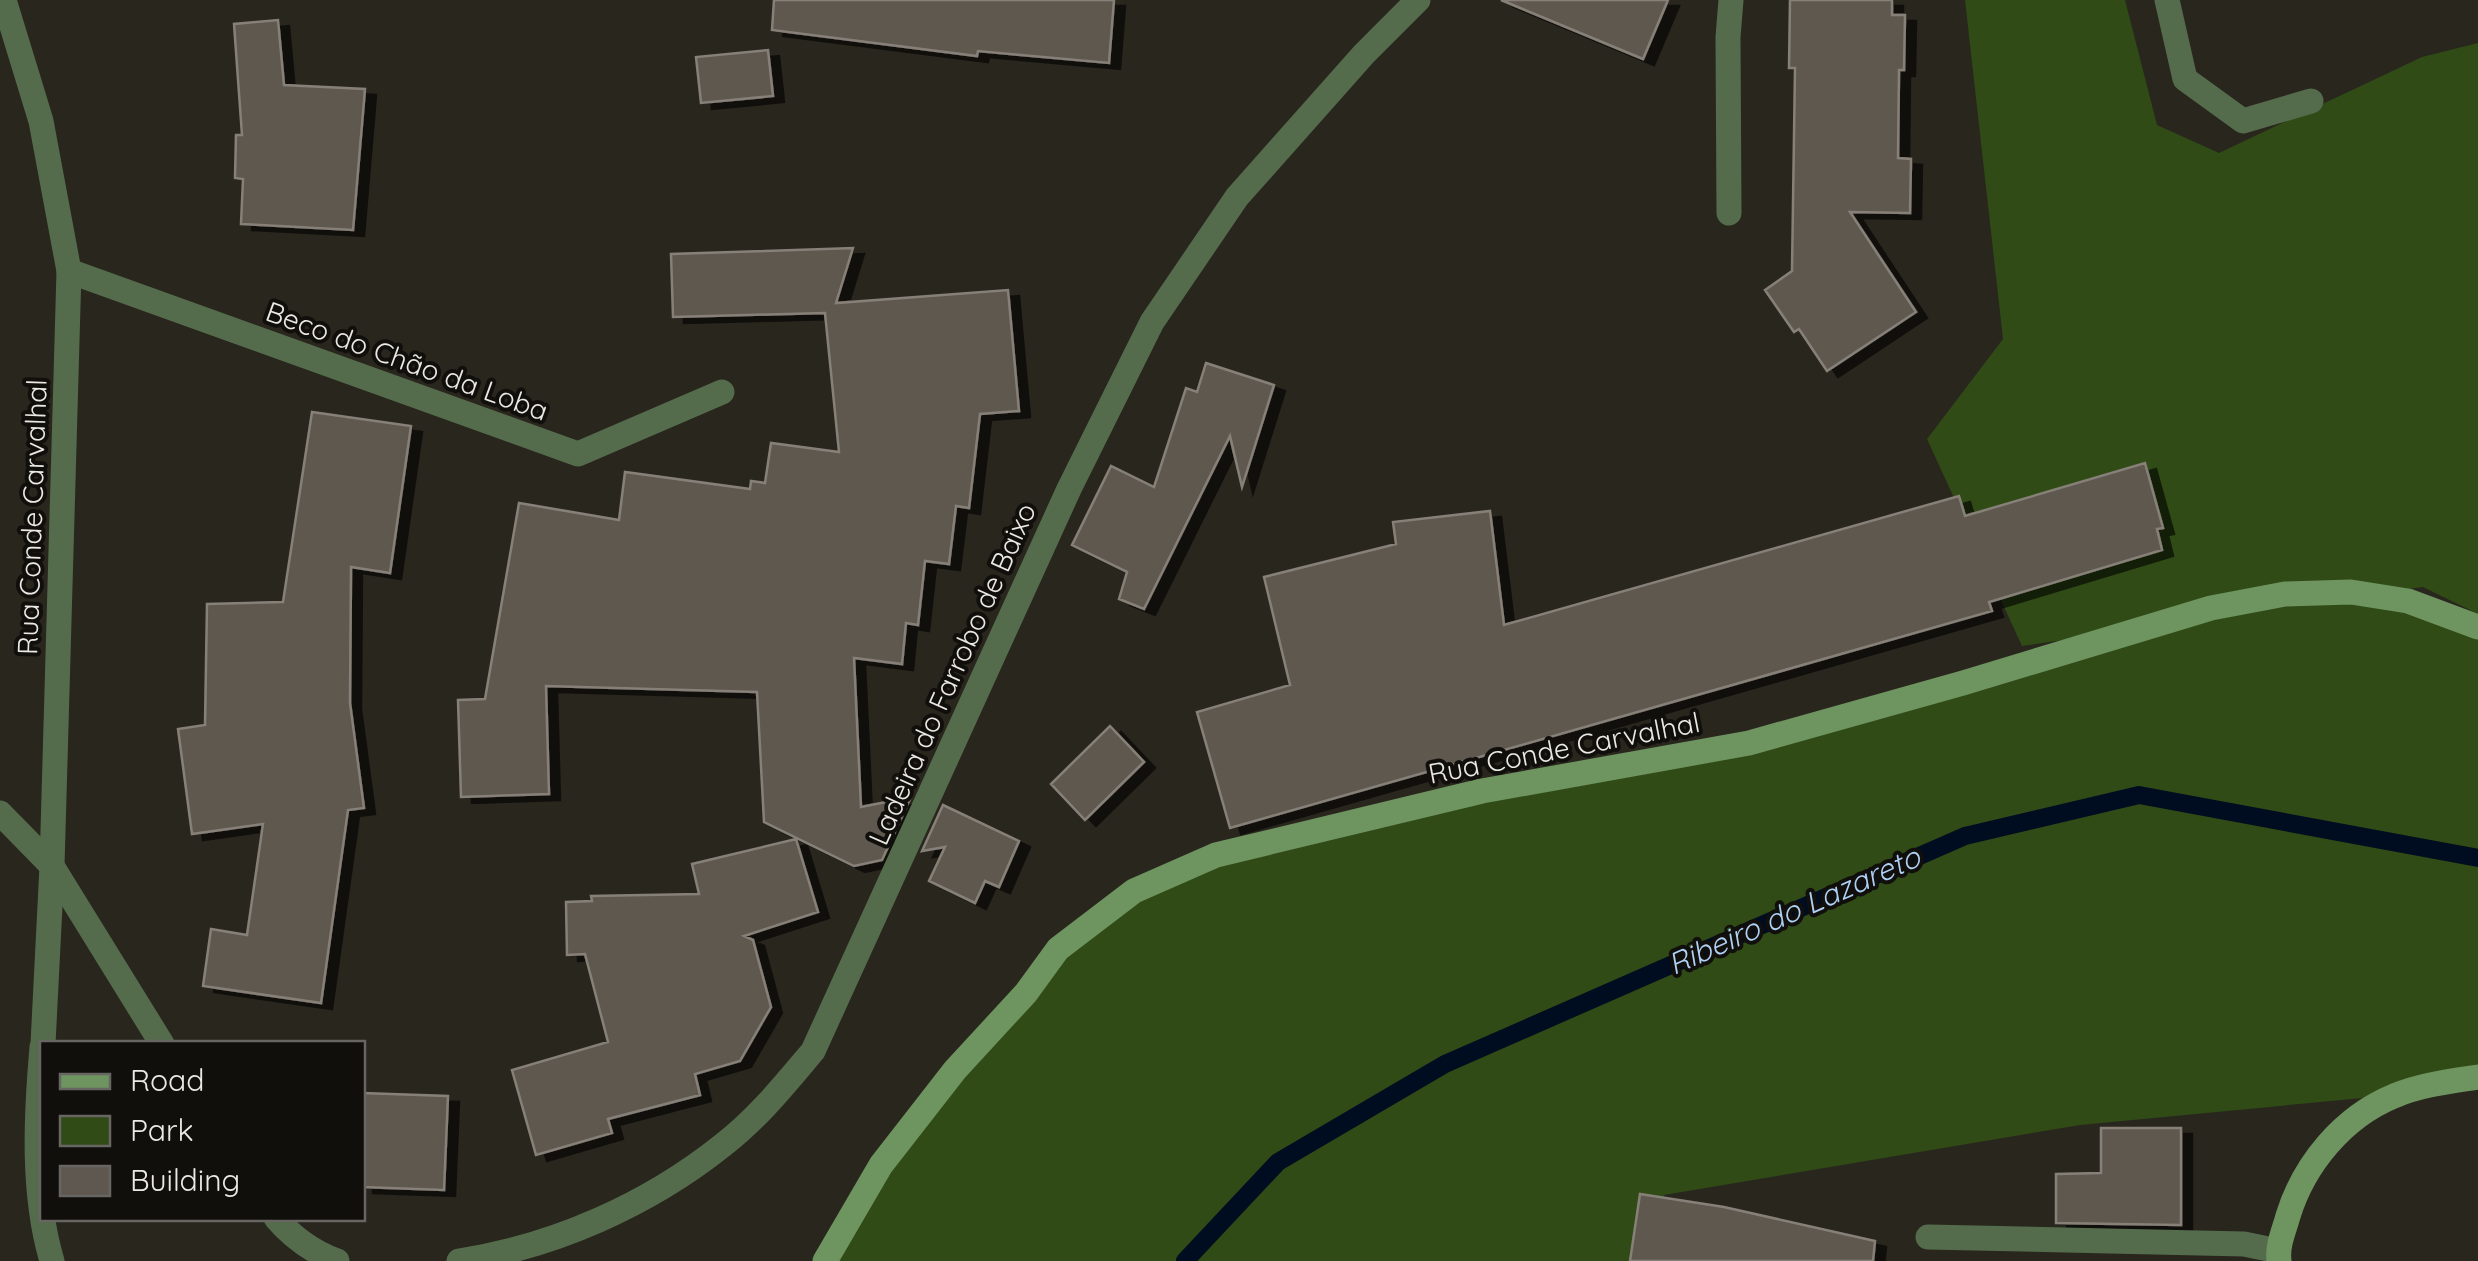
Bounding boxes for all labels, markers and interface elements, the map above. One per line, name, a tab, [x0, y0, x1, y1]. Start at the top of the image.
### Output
street label: Beco do Chão da Loba	[261, 293, 553, 428]
street label: Rua Conde Carvalhal	[9, 379, 54, 655]
street label: Ladeira do Farrobo de Baixo	[860, 497, 1043, 850]
street label: Rua Conde Carvalhal	[1425, 704, 1703, 791]
water label: Ribeiro do Lazareto	[1661, 837, 1927, 983]
legend	[40, 1041, 365, 1221]
text: Road	[130, 1061, 204, 1099]
text: Park	[130, 1111, 194, 1149]
text: Building	[130, 1161, 240, 1199]

